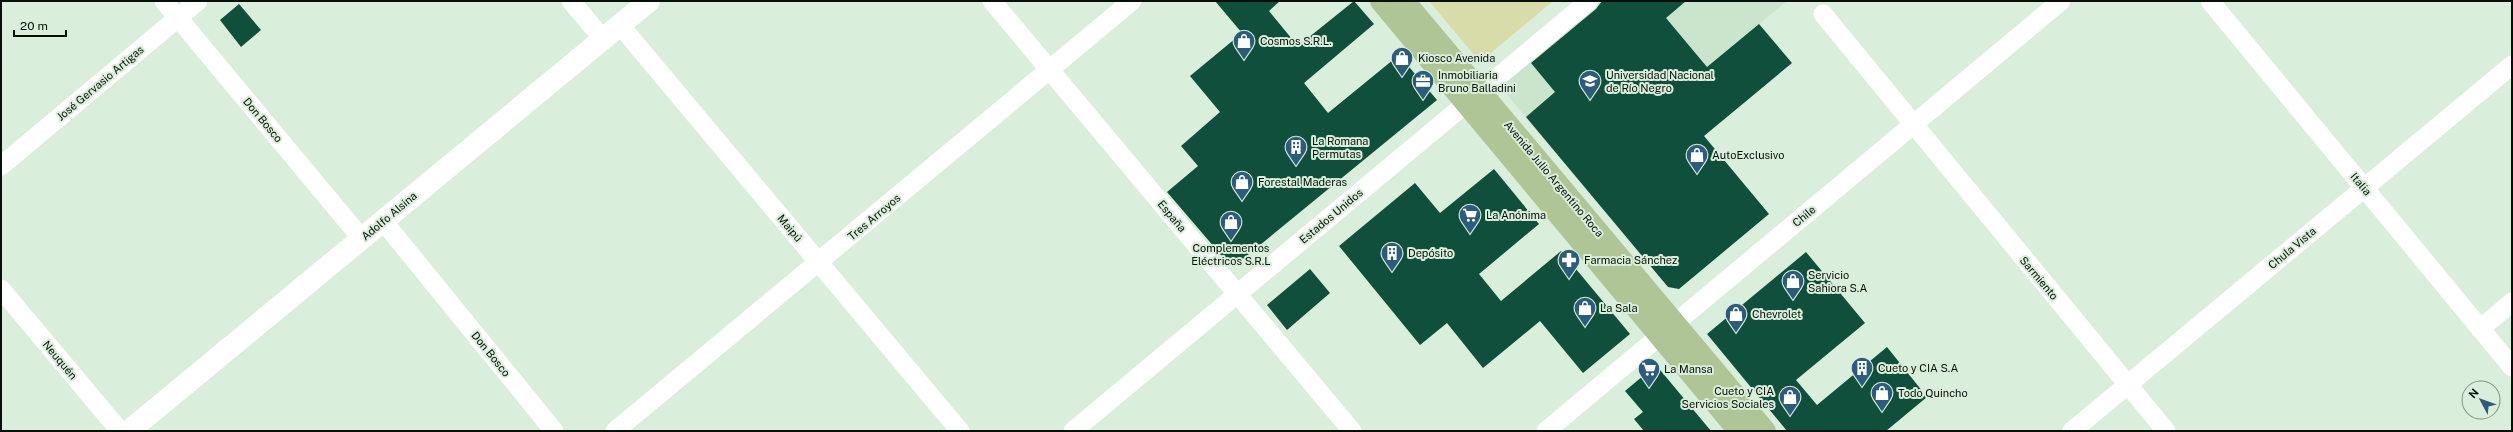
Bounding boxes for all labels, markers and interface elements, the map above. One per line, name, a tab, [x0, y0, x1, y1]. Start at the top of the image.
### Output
scale bar	[14, 12, 66, 38]
text: 20 m	[20, 19, 48, 33]
shop icon: Cosmos S.R.L.	[1231, 28, 1257, 61]
place label: Cosmos S.R.L.	[1260, 35, 1332, 47]
street label: José Gervasio Artigas	[54, 43, 146, 123]
shop icon: Kiosco Avenida	[1389, 45, 1415, 78]
place label: Kiosco Avenida	[1418, 52, 1495, 64]
office icon: Inmobiliaria Bruno Balladini	[1410, 68, 1436, 101]
school or university icon: Universidad Nacional de Río Negro	[1577, 68, 1603, 101]
place label: Inmobiliaria Bruno Balladini	[1438, 69, 1516, 94]
place label: Universidad Nacional de Río Negro	[1606, 69, 1714, 94]
street label: Don Bosco	[241, 95, 285, 145]
street label: Avenida Julio Argentino Roca	[1502, 119, 1606, 239]
building icon: La Romana Permutas	[1283, 134, 1309, 167]
place label: La Romana Permutas	[1312, 135, 1368, 160]
shop icon: AutoExclusivo	[1684, 142, 1710, 175]
place label: AutoExclusivo	[1712, 149, 1785, 161]
shop icon: Forestal Maderas	[1229, 169, 1255, 202]
street label: Italia	[2348, 170, 2374, 198]
place label: Forestal Maderas	[1258, 176, 1347, 188]
street label: Estados Unidos	[1297, 186, 1365, 246]
street label: Adolfo Alsina	[359, 189, 419, 243]
street label: Tres Arroyos	[845, 191, 903, 242]
street label: España	[1155, 198, 1189, 234]
supermarket icon: La Anónima	[1457, 202, 1483, 235]
street label: Chile	[1790, 203, 1818, 229]
shop icon: Complementos Eléctricos S.R.L	[1218, 209, 1244, 242]
place label: La Anónima	[1486, 209, 1546, 221]
street label: Maipú	[775, 212, 805, 244]
street label: Chula Vista	[2266, 225, 2318, 271]
building icon: Depósito	[1379, 240, 1405, 273]
place label: Complementos Eléctricos S.R.L	[1191, 242, 1271, 267]
place label: Depósito	[1408, 247, 1453, 259]
pharmacy icon: Farmacia Sánchez	[1556, 247, 1582, 280]
place label: Farmacia Sánchez	[1584, 254, 1677, 266]
street label: Sarmiento	[2017, 254, 2061, 302]
shop icon: Servicio Sahiora S.A	[1780, 268, 1806, 301]
place label: Servicio Sahiora S.A	[1808, 269, 1868, 294]
shop icon: La Sala	[1572, 295, 1598, 328]
shop icon: Chevrolet	[1723, 301, 1749, 334]
place label: La Sala	[1600, 302, 1638, 314]
place label: Chevrolet	[1752, 308, 1801, 320]
street label: Don Bosco	[469, 329, 513, 379]
street label: Neuquén	[41, 338, 79, 382]
building icon: Cueto y CIA S.A	[1849, 355, 1875, 388]
supermarket icon: La Mansa	[1636, 356, 1662, 389]
place label: Cueto y CIA S.A	[1878, 362, 1959, 374]
place label: La Mansa	[1664, 363, 1713, 375]
shop icon: Todo Quincho	[1869, 380, 1895, 413]
north arrow	[2461, 380, 2501, 420]
shop icon: Cueto y CIA Servicios Sociales	[1777, 384, 1803, 417]
place label: Cueto y CIA Servicios Sociales	[1682, 385, 1774, 410]
text: N	[2466, 386, 2481, 401]
place label: Todo Quincho	[1898, 387, 1968, 399]

